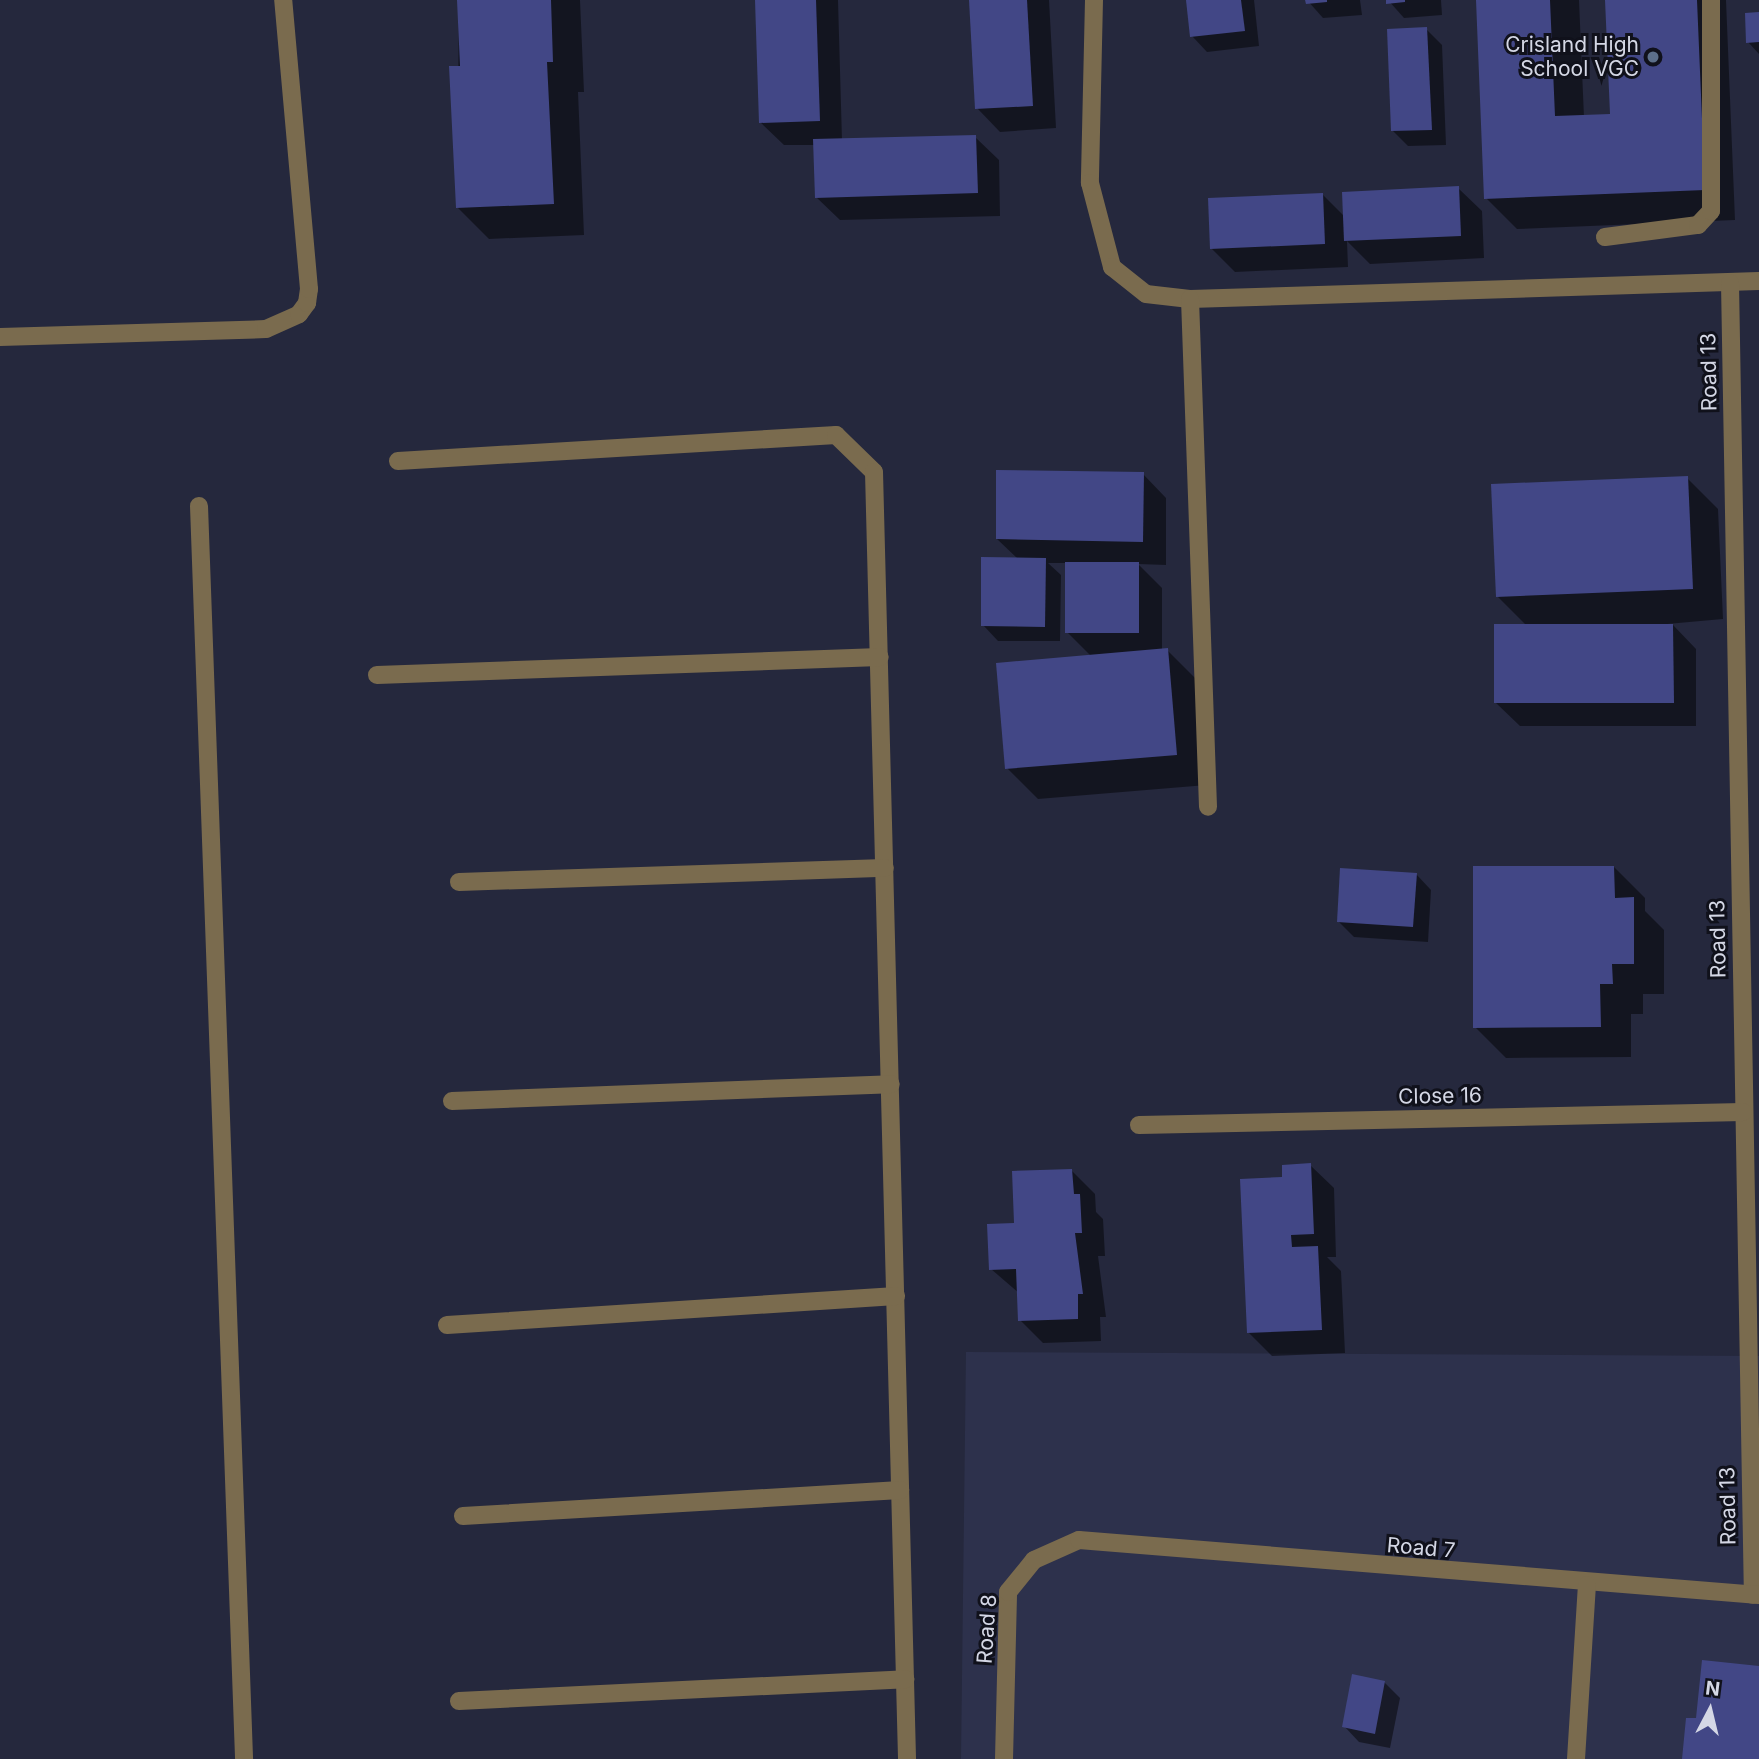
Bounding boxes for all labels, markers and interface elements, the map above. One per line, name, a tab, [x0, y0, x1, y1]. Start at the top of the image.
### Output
place label: Crisland High School VGC	[1505, 32, 1639, 82]
marker: Crisland High School VGC	[1645, 49, 1661, 65]
street label: Road 13	[1696, 333, 1722, 411]
street label: Road 13	[1705, 900, 1731, 978]
street label: Close 16	[1398, 1083, 1482, 1109]
street label: Road 13	[1715, 1467, 1741, 1545]
street label: Road 7	[1386, 1532, 1456, 1564]
street label: Road 8	[972, 1593, 1002, 1665]
north arrow	[1675, 1675, 1745, 1745]
text: N	[1704, 1676, 1721, 1701]

